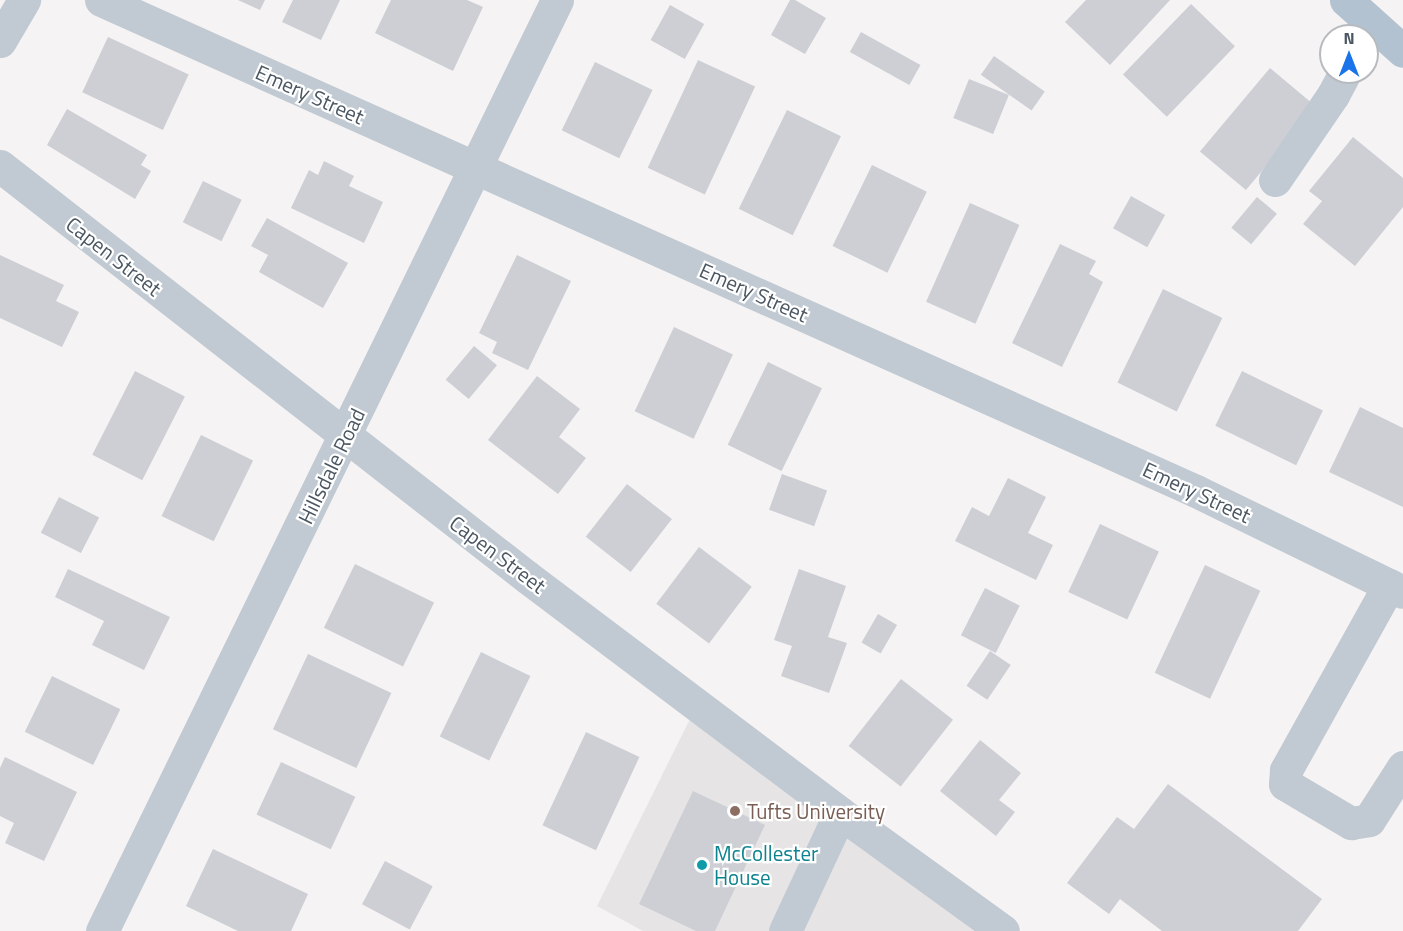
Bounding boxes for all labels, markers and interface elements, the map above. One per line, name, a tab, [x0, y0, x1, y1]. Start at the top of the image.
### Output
north arrow	[1319, 24, 1379, 84]
text: N	[1343, 26, 1355, 50]
street label: Emery Street	[252, 59, 368, 129]
street label: Capen Street	[61, 211, 167, 301]
street label: Emery Street	[696, 257, 812, 327]
street label: Hillsdale Road	[292, 404, 370, 528]
street label: Emery Street	[1139, 456, 1255, 528]
street label: Capen Street	[445, 510, 551, 598]
place label: Tufts University	[747, 798, 885, 824]
marker: Tufts University	[728, 804, 742, 818]
place label: McCollester House	[714, 840, 818, 890]
marker: McCollester House	[695, 858, 709, 872]

